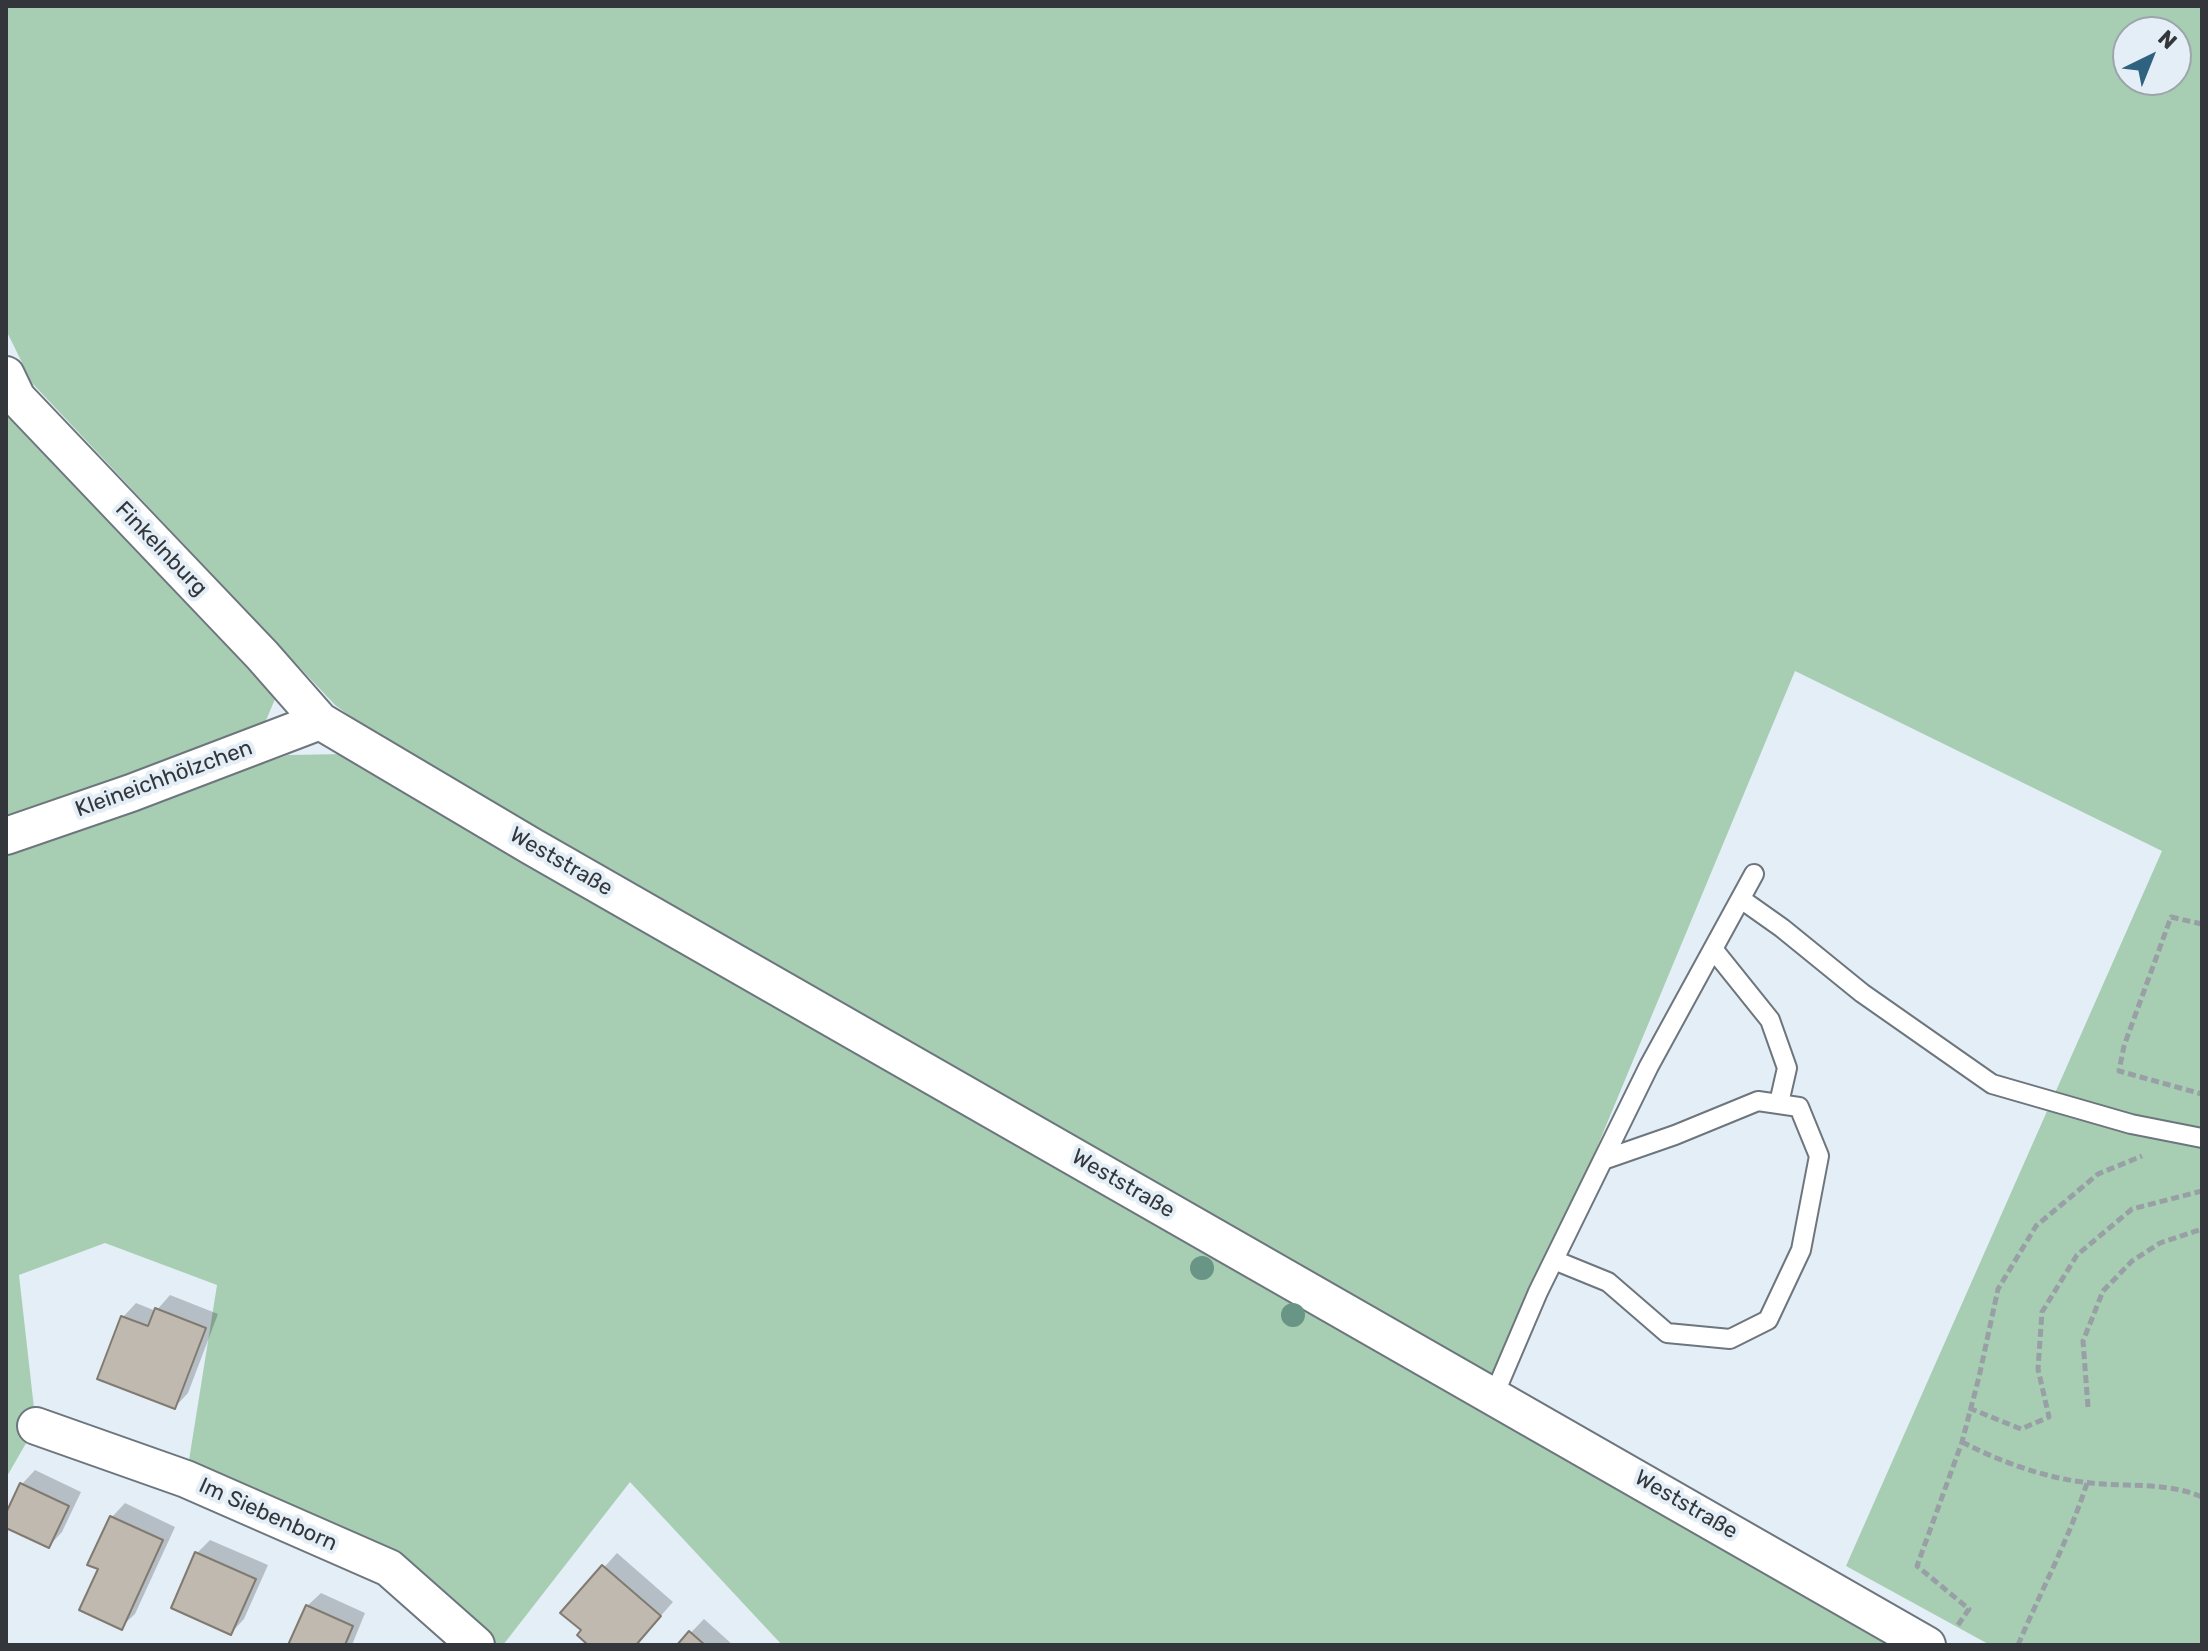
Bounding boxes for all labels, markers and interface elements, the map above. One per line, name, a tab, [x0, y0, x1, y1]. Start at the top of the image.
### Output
north arrow	[2112, 16, 2192, 96]
text: N	[2152, 24, 2182, 55]
street label: Finkelnburg	[110, 496, 212, 602]
street label: Kleineichhölzchen	[72, 735, 256, 823]
street label: Weststraße	[505, 822, 617, 902]
street label: Weststraße	[1067, 1144, 1179, 1224]
street label: Weststraße	[1630, 1465, 1742, 1545]
street label: Im Siebenborn	[195, 1473, 341, 1557]

